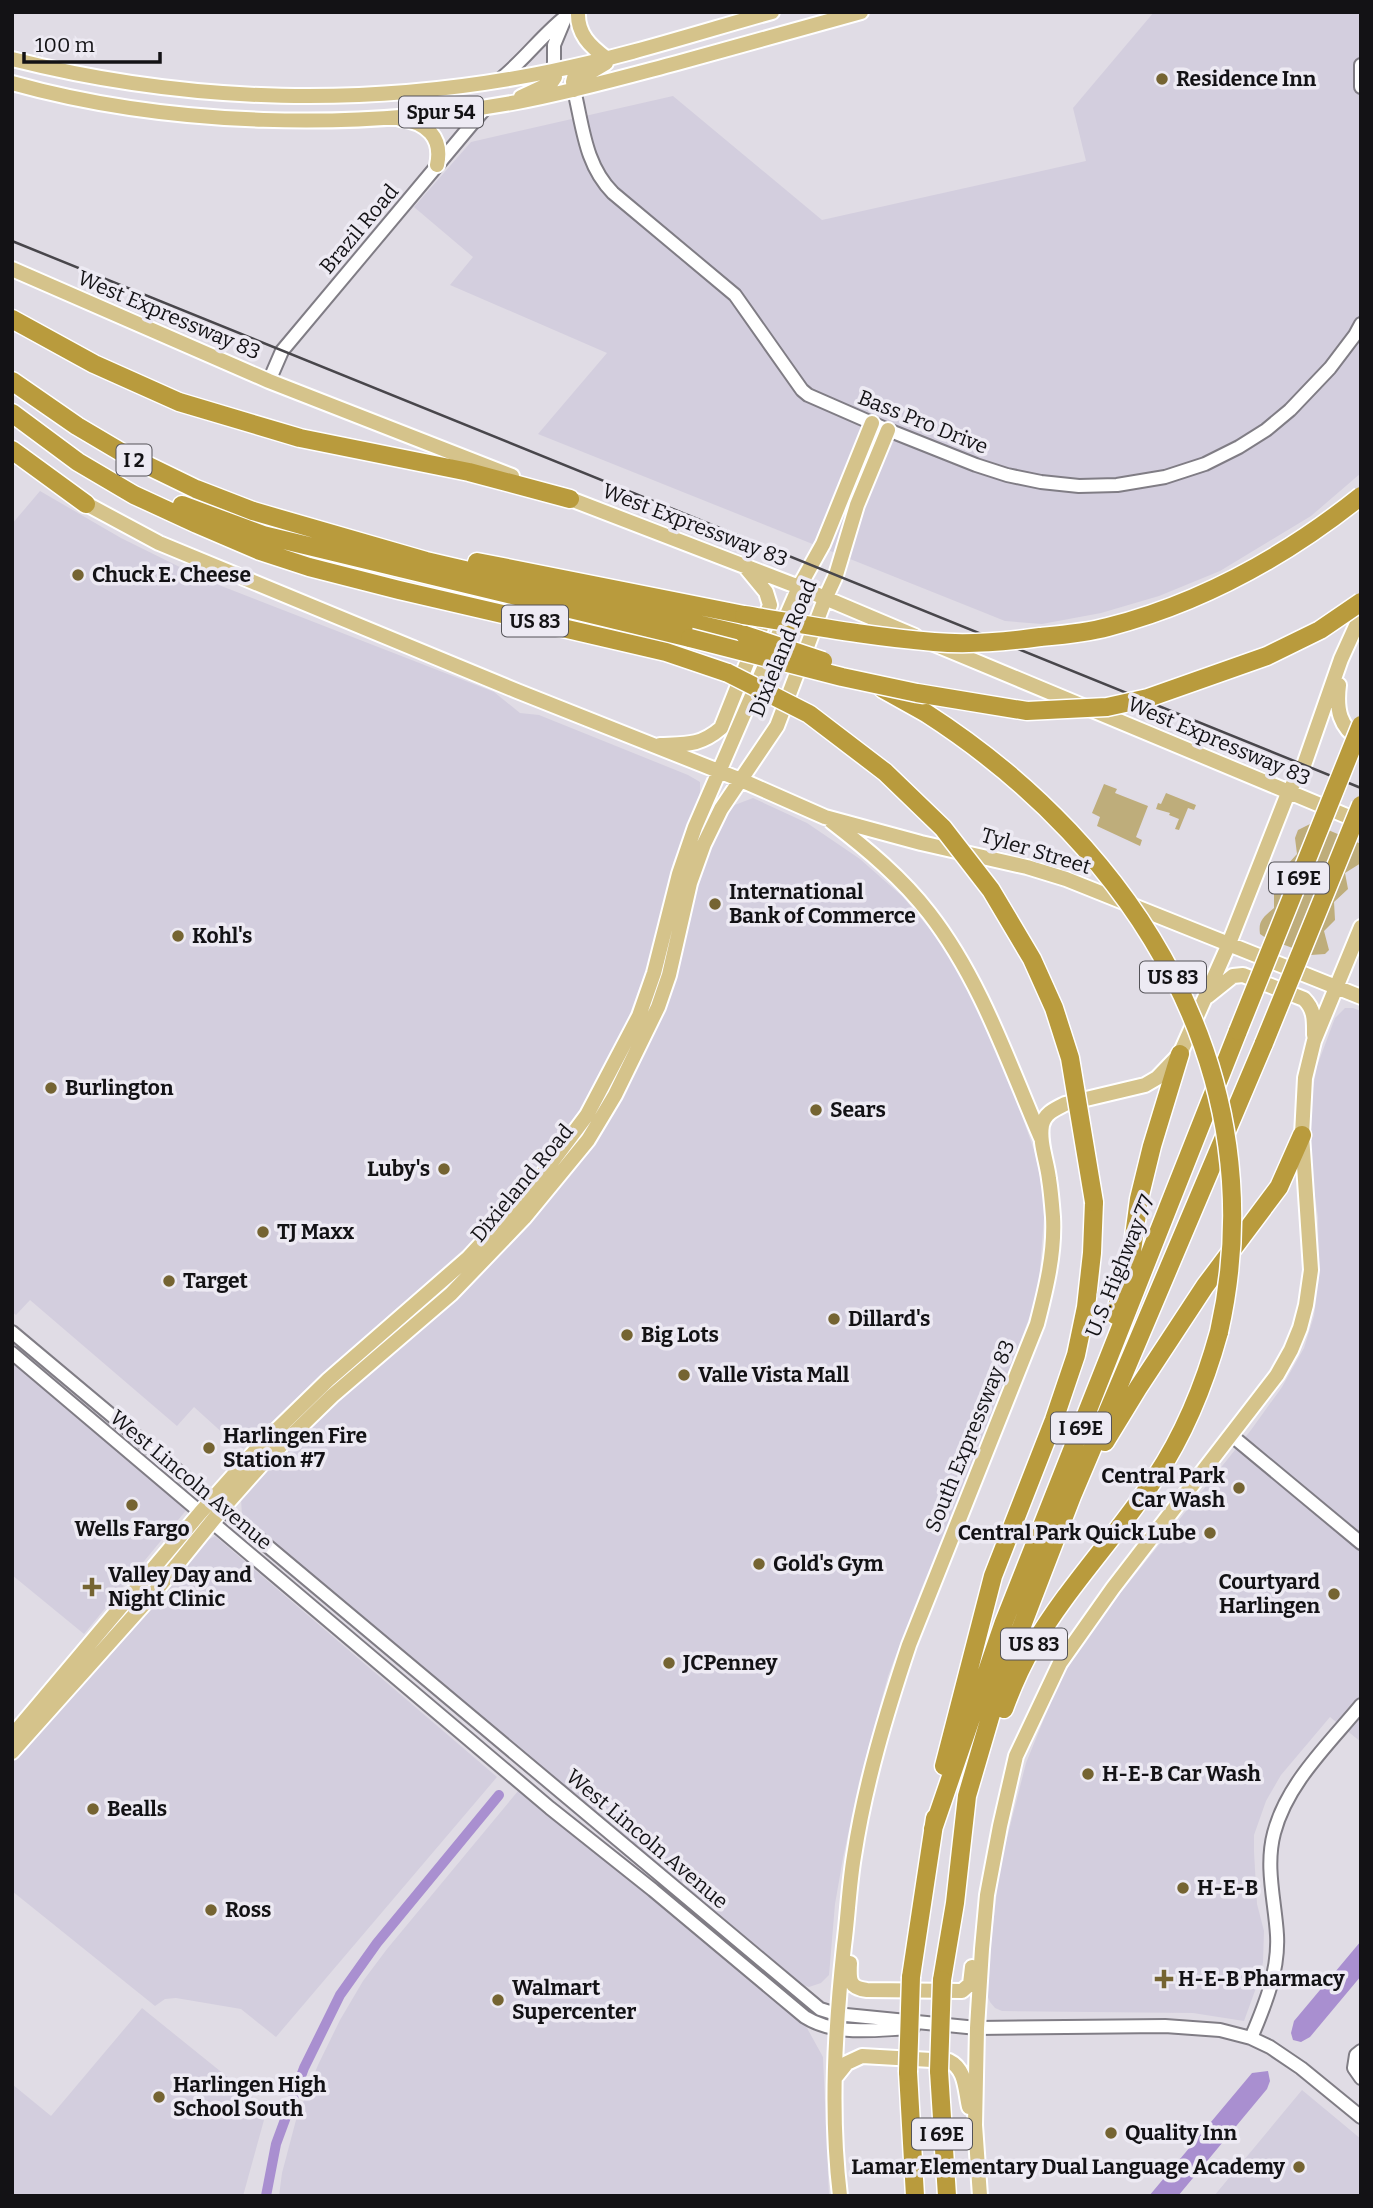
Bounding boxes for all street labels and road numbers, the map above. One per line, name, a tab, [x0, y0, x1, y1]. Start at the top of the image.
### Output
road number: Spur 54	[399, 96, 483, 128]
street label: Brazil Road	[314, 179, 404, 279]
street label: West Expressway 83	[74, 265, 264, 365]
street label: Bass Pro Drive	[854, 384, 992, 460]
road number: I 2	[116, 444, 152, 475]
street label: West Expressway 83	[599, 478, 791, 572]
street label: Dixieland Road	[744, 575, 822, 721]
road number: US 83	[502, 606, 568, 636]
street label: West Expressway 83	[1124, 691, 1314, 791]
street label: Tyler Street	[978, 822, 1094, 880]
road number: I 69E	[1269, 862, 1329, 894]
road number: US 83	[1140, 962, 1206, 993]
street label: Dixieland Road	[465, 1119, 579, 1247]
street label: U.S. Highway 77	[1080, 1191, 1161, 1341]
street label: South Expressway 83	[920, 1336, 1020, 1536]
street label: West Lincoln Avenue	[105, 1404, 277, 1556]
road number: I 69E	[1051, 1412, 1111, 1444]
road number: US 83	[1001, 1628, 1067, 1660]
street label: West Lincoln Avenue	[561, 1763, 733, 1915]
road number: I 69E	[912, 2118, 972, 2150]

